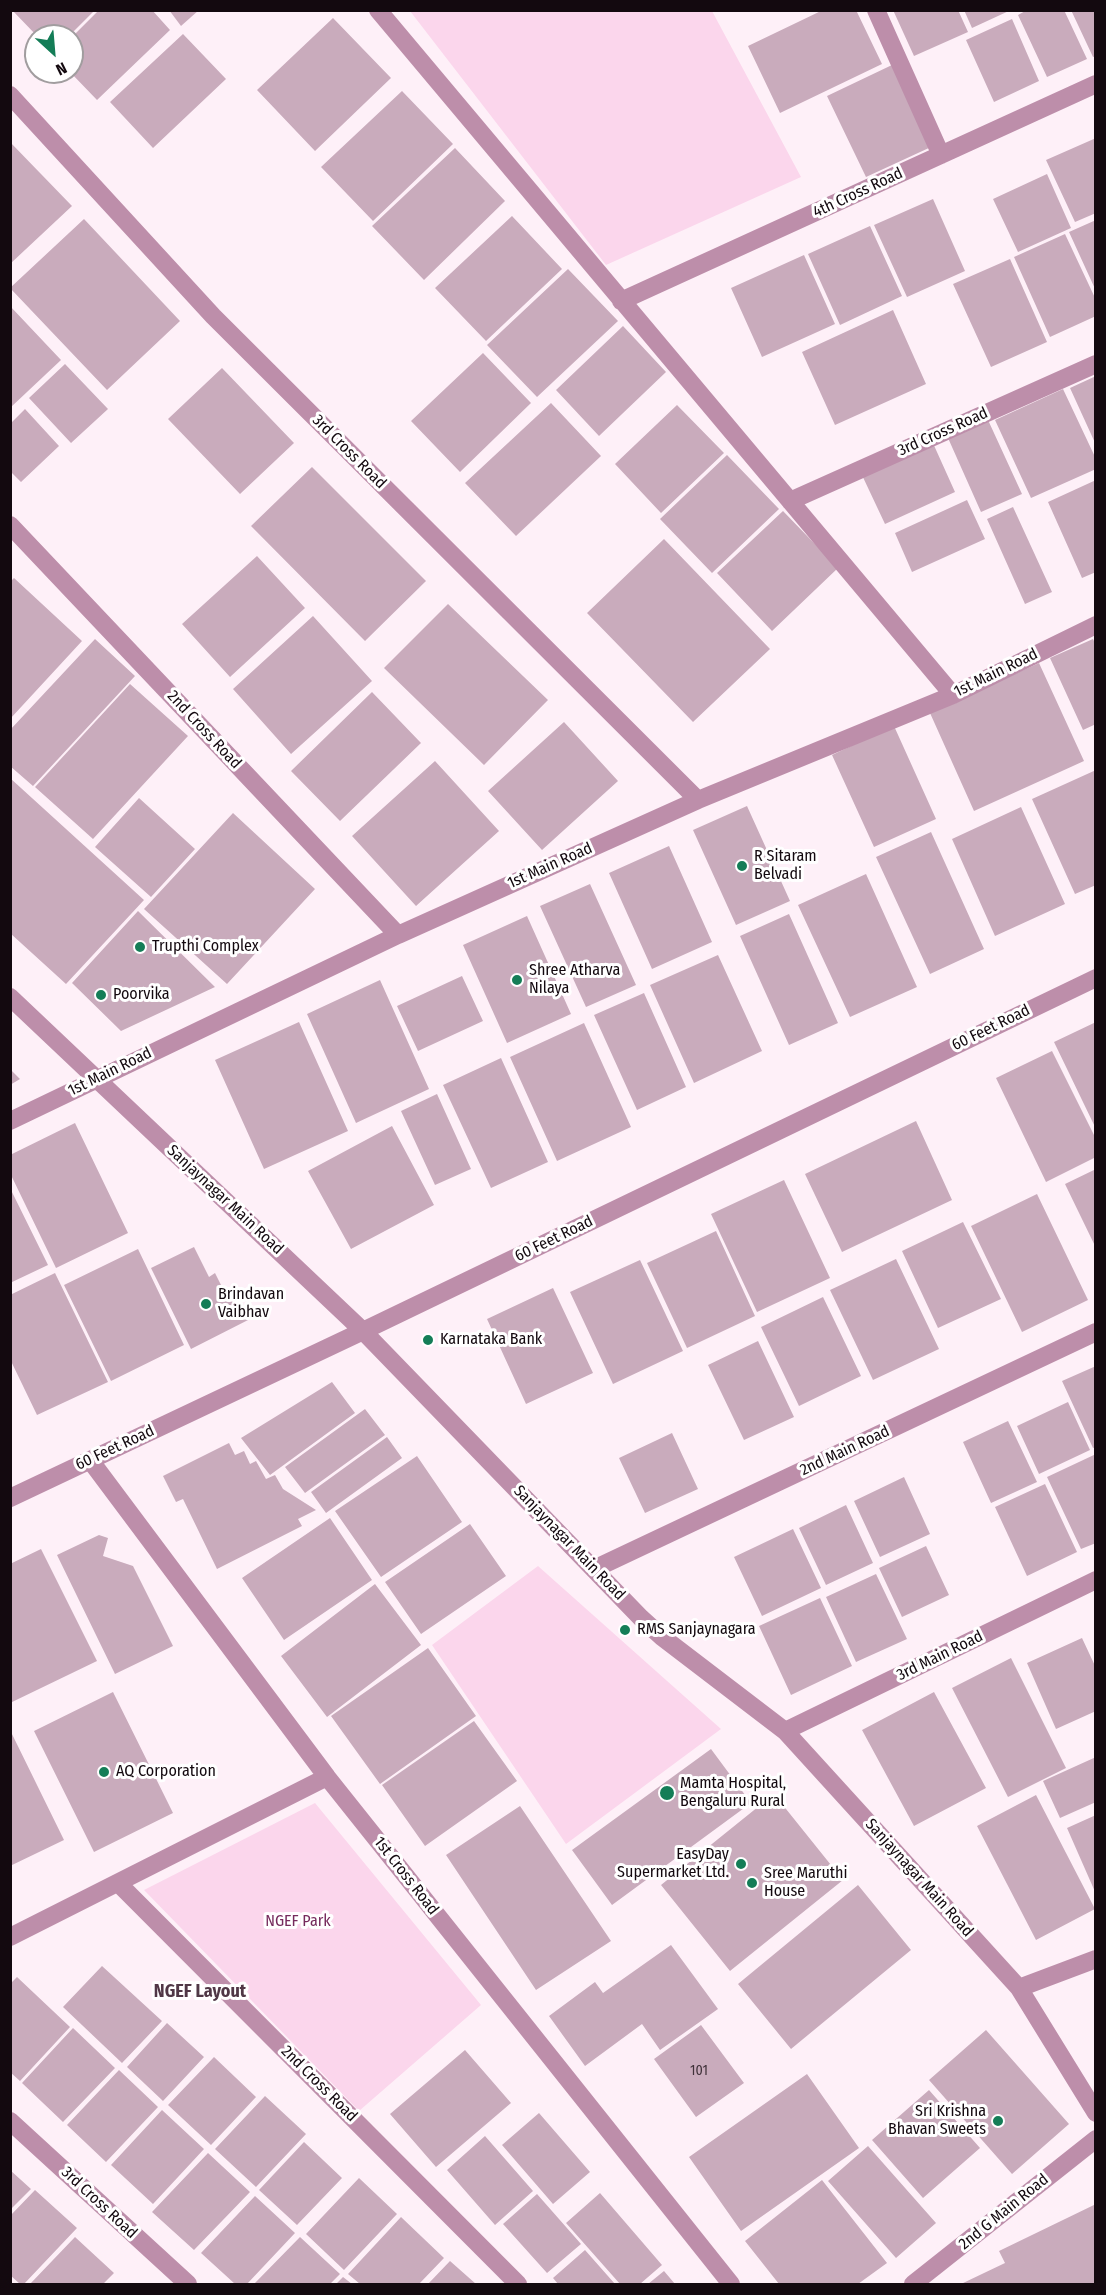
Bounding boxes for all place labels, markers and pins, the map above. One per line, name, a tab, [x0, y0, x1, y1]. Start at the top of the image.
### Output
place label: R Sitaram Belvadi	[754, 847, 817, 885]
marker: R Sitaram Belvadi	[735, 859, 749, 873]
place label: Trupthi Complex	[152, 937, 259, 957]
marker: Trupthi Complex	[133, 940, 147, 954]
place label: Shree Atharva Nilaya	[529, 961, 620, 999]
marker: Shree Atharva Nilaya	[510, 973, 524, 987]
place label: Poorvika	[113, 985, 170, 1005]
marker: Poorvika	[94, 988, 108, 1002]
place label: Brindavan Vaibhav	[218, 1285, 284, 1323]
marker: Brindavan Vaibhav	[199, 1297, 213, 1311]
place label: Karnataka Bank	[440, 1330, 542, 1350]
marker: Karnataka Bank	[421, 1333, 435, 1347]
place label: RMS Sanjaynagara	[637, 1620, 756, 1640]
marker: RMS Sanjaynagara	[618, 1623, 632, 1637]
place label: AQ Corporation	[116, 1762, 216, 1782]
marker: AQ Corporation	[97, 1765, 111, 1779]
place label: Mamta Hospital, Bengaluru Rural	[680, 1774, 786, 1812]
marker: Mamta Hospital, Bengaluru Rural	[658, 1784, 676, 1802]
place label: EasyDay Supermarket Ltd.	[617, 1845, 729, 1883]
marker: EasyDay Supermarket Ltd.	[734, 1857, 748, 1871]
place label: Sree Maruthi House	[764, 1864, 848, 1902]
marker: Sree Maruthi House	[745, 1876, 759, 1890]
place label: Sri Krishna Bhavan Sweets	[888, 2102, 986, 2140]
marker: Sri Krishna Bhavan Sweets	[991, 2114, 1005, 2128]

